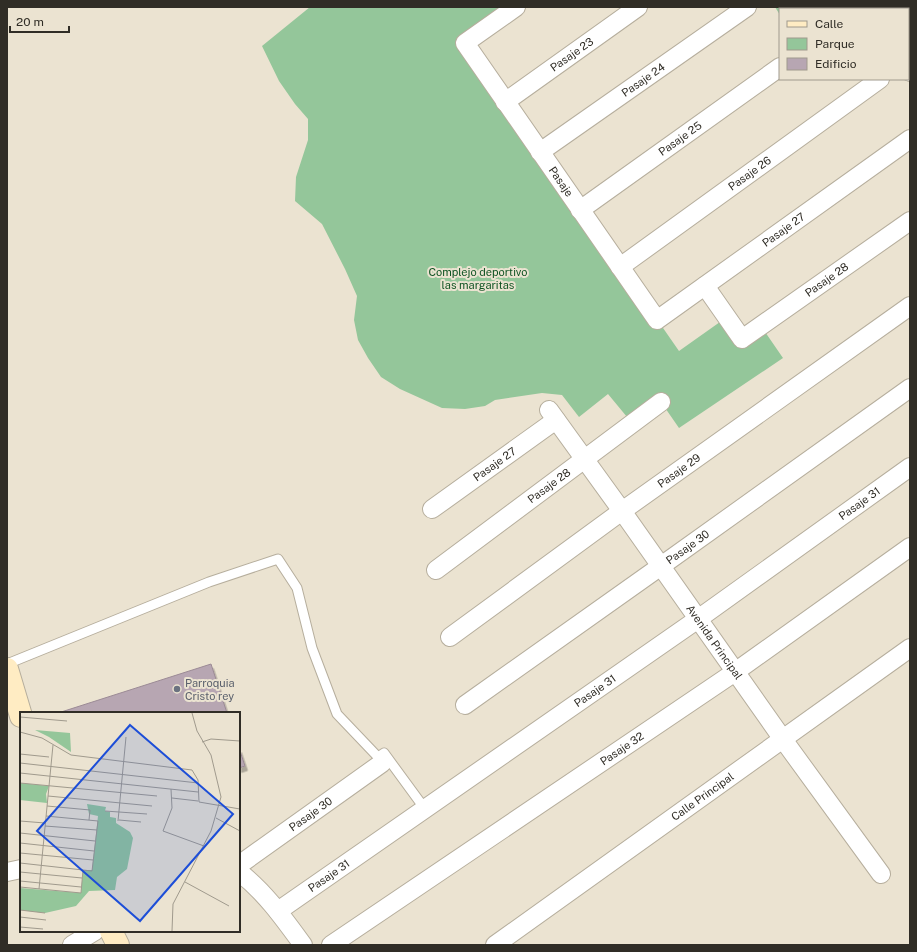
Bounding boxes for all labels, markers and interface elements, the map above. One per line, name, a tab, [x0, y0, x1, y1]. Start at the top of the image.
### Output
scale bar	[10, 8, 69, 34]
legend	[779, 8, 909, 80]
text: 20 m	[16, 15, 44, 29]
text: Calle	[815, 17, 844, 31]
street label: Pasaje 23	[548, 35, 596, 74]
text: Parque	[815, 37, 855, 51]
text: Edificio	[815, 57, 857, 71]
street label: Pasaje 24	[619, 60, 667, 99]
street label: Pasaje 25	[656, 119, 704, 158]
street label: Pasaje 26	[726, 154, 773, 193]
street label: Pasaje	[546, 164, 576, 199]
street label: Pasaje 27	[760, 210, 807, 249]
street label: Pasaje 28	[803, 260, 851, 299]
park label: Complejo deportivo las margaritas	[428, 266, 528, 291]
street label: Pasaje 27	[471, 445, 518, 483]
street label: Pasaje 29	[655, 451, 703, 490]
street label: Pasaje 28	[525, 466, 573, 505]
street label: Pasaje 31	[836, 485, 882, 522]
street label: Pasaje 30	[664, 527, 712, 566]
street label: Avenida Principal	[684, 603, 745, 682]
street label: Pasaje 31	[572, 672, 618, 709]
place label: Parroquia Cristo rey	[185, 677, 235, 702]
marker: Parroquia Cristo rey	[172, 684, 182, 694]
inset map	[20, 712, 240, 932]
street label: Pasaje 32	[598, 729, 646, 767]
street label: Calle Principal	[669, 770, 736, 823]
street label: Pasaje 30	[287, 794, 335, 833]
street label: Pasaje 31	[306, 857, 352, 894]

